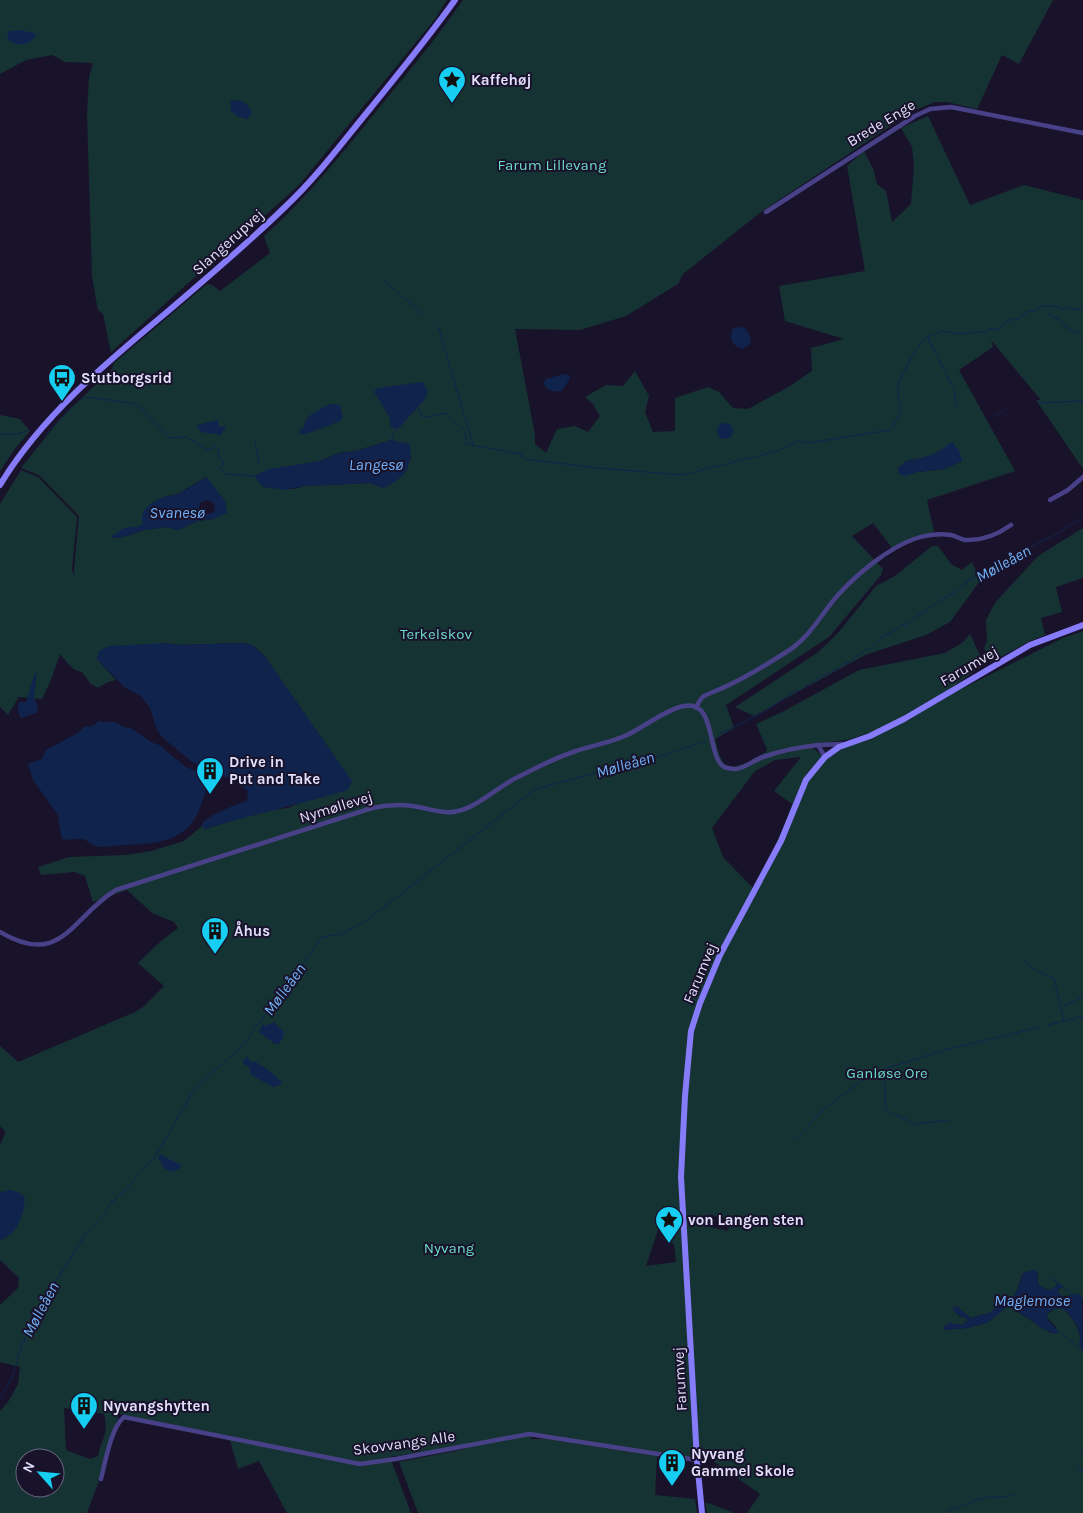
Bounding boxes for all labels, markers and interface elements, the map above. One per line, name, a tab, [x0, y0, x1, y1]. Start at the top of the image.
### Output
place icon: Kaffehøj	[437, 65, 467, 104]
place label: Kaffehøj	[471, 71, 531, 89]
street label: Brede Enge	[844, 96, 918, 150]
park label: Farum Lillevang	[498, 156, 607, 174]
street label: Slangerupvej	[189, 205, 267, 279]
bus stop icon: Stutborgsrid	[47, 363, 77, 402]
place label: Stutborgsrid	[81, 369, 172, 387]
water label: Langesø	[349, 455, 404, 474]
water label: Svanesø	[149, 503, 206, 522]
water label: Mølleåen	[973, 541, 1034, 586]
park label: Terkelskov	[400, 625, 472, 643]
street label: Farumvej	[937, 642, 1001, 690]
water label: Mølleåen	[594, 747, 656, 782]
place label: Drive in Put and Take	[229, 753, 320, 788]
building icon: Drive in Put and Take	[195, 756, 225, 795]
street label: Nymøllevej	[297, 787, 375, 827]
building icon: Åhus	[200, 916, 230, 955]
place label: Åhus	[234, 920, 270, 940]
street label: Farumvej	[679, 940, 721, 1006]
water label: Mølleåen	[259, 960, 310, 1019]
park label: Ganløse Ore	[846, 1064, 928, 1082]
place icon: von Langen sten	[654, 1205, 684, 1244]
place label: von Langen sten	[688, 1211, 804, 1229]
park label: Nyvang	[424, 1239, 475, 1257]
water label: Mølleåen	[18, 1278, 63, 1340]
water label: Maglemose	[994, 1291, 1071, 1310]
street label: Farumvej	[669, 1346, 691, 1412]
building icon: Nyvangshytten	[69, 1391, 99, 1430]
place label: Nyvangshytten	[103, 1397, 210, 1415]
street label: Skovvangs Alle	[352, 1427, 456, 1459]
place label: Nyvang Gammel Skole	[691, 1445, 794, 1480]
north arrow	[15, 1448, 65, 1498]
building icon: Nyvang Gammel Skole	[657, 1448, 687, 1487]
text: N	[19, 1459, 39, 1476]

